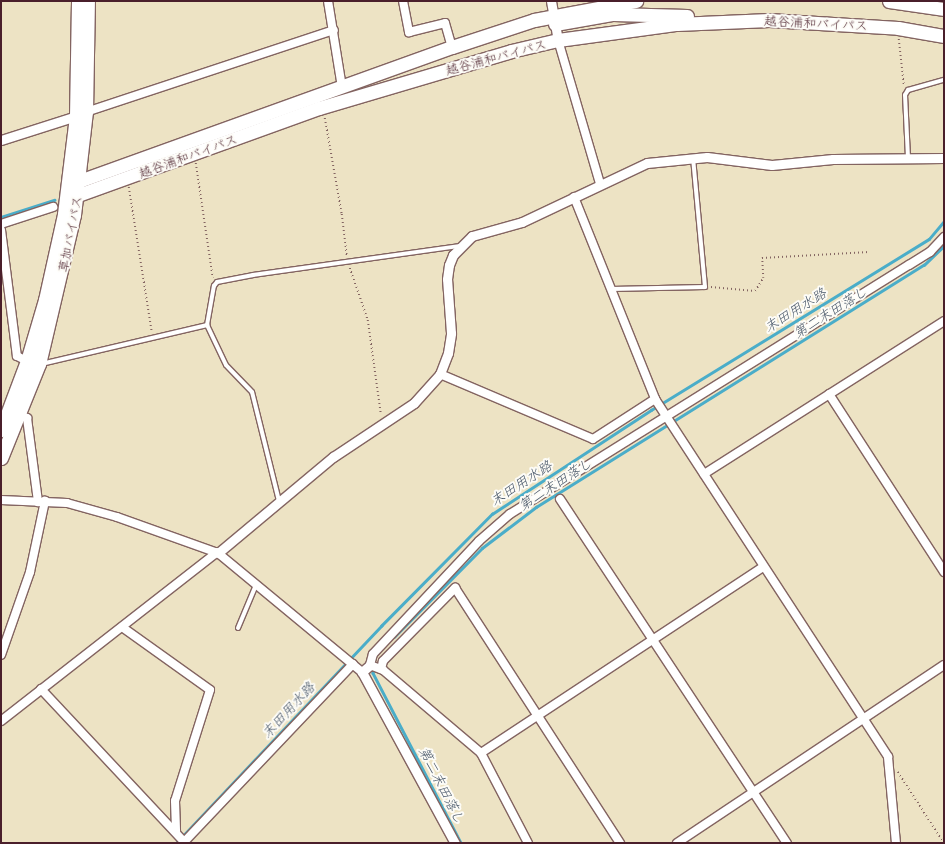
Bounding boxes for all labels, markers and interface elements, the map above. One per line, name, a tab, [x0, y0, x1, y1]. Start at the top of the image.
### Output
street label: 越谷浦和バイパス	[764, 12, 868, 34]
street label: 越谷浦和バイパス	[444, 36, 548, 78]
street label: 越谷浦和バイパス	[136, 131, 240, 181]
street label: 草加バイパス	[55, 194, 85, 274]
water label: 第二末田落し	[790, 283, 870, 341]
water label: 末田用水路	[761, 284, 829, 336]
water label: 第二末田落し	[515, 454, 595, 514]
water label: 末田用水路	[487, 457, 555, 509]
water label: 末田用水路	[258, 679, 318, 741]
water label: 第二末田落し	[415, 744, 469, 826]

